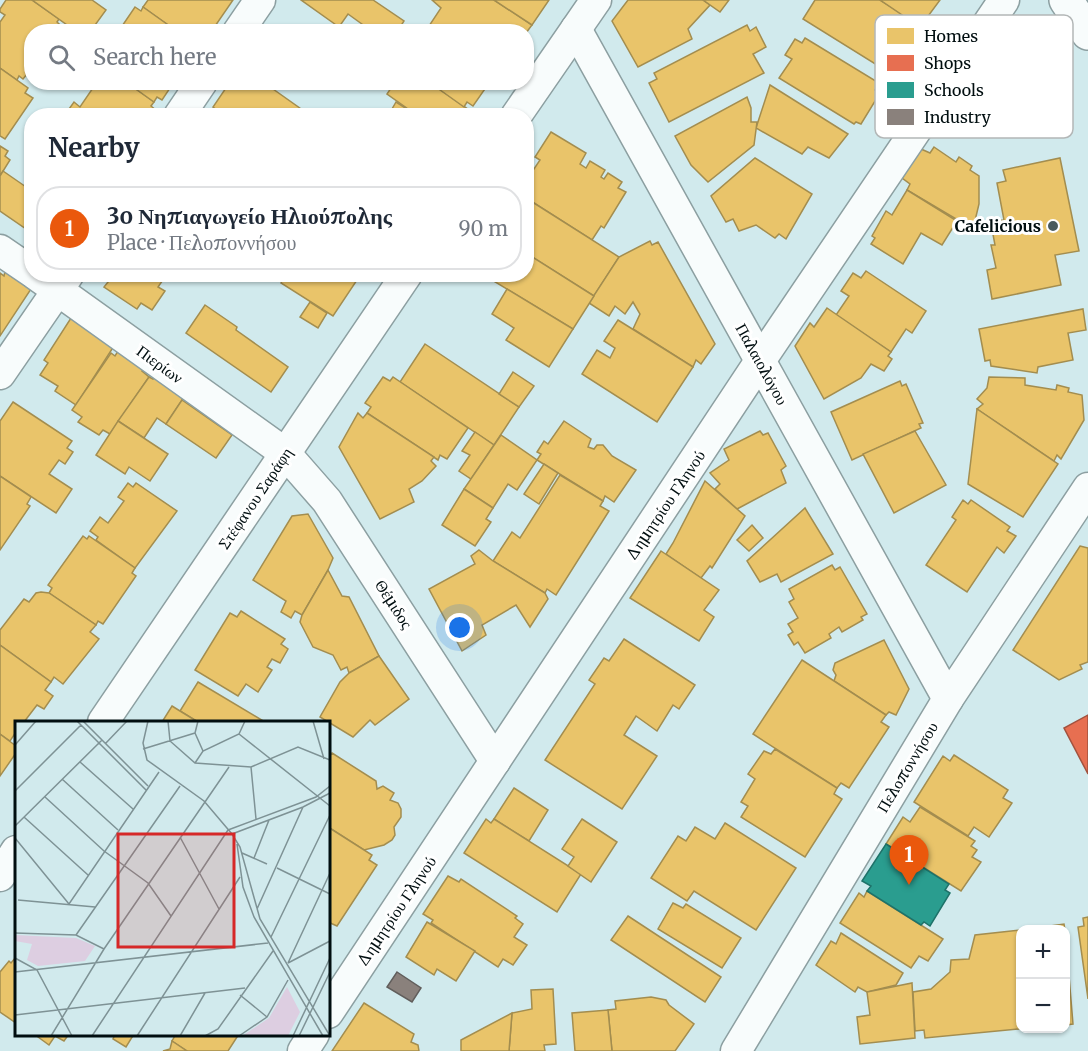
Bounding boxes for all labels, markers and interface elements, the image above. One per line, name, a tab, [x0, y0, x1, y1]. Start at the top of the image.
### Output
legend	[875, 15, 1073, 138]
search box	[24, 24, 534, 90]
text: Homes	[924, 26, 978, 46]
icon: search	[45, 41, 78, 74]
text: Search here	[93, 43, 216, 71]
text: Shops	[924, 53, 971, 73]
text: Schools	[924, 80, 984, 100]
text: Industry	[924, 107, 992, 127]
text: Nearby	[48, 131, 140, 164]
text: 3o Νηπιαγωγείο Ηλιούπολης	[107, 202, 392, 230]
text: 1	[65, 216, 74, 241]
text: 90 m	[458, 216, 508, 241]
place label: Cafelicious	[955, 216, 1041, 236]
marker: Cafelicious	[1046, 219, 1060, 233]
text: Place · Πελοποννήσου	[107, 230, 297, 255]
street label: Παλαιολόγου	[731, 320, 793, 408]
street label: Πιερίων	[133, 340, 187, 388]
street label: Στέφανου Σαράφη	[214, 443, 296, 553]
street label: Δημητρίου Γληνού	[621, 446, 709, 564]
street label: Θέμιδος	[371, 576, 418, 633]
your location	[445, 613, 474, 642]
street label: Πελοποννήσου	[872, 718, 942, 816]
inset map	[15, 721, 330, 1036]
pin: 1	[890, 836, 928, 885]
street label: Δημητρίου Γληνού	[352, 852, 440, 970]
map controls	[1016, 925, 1070, 1033]
button: +	[1016, 925, 1070, 979]
button: −	[1016, 979, 1070, 1033]

